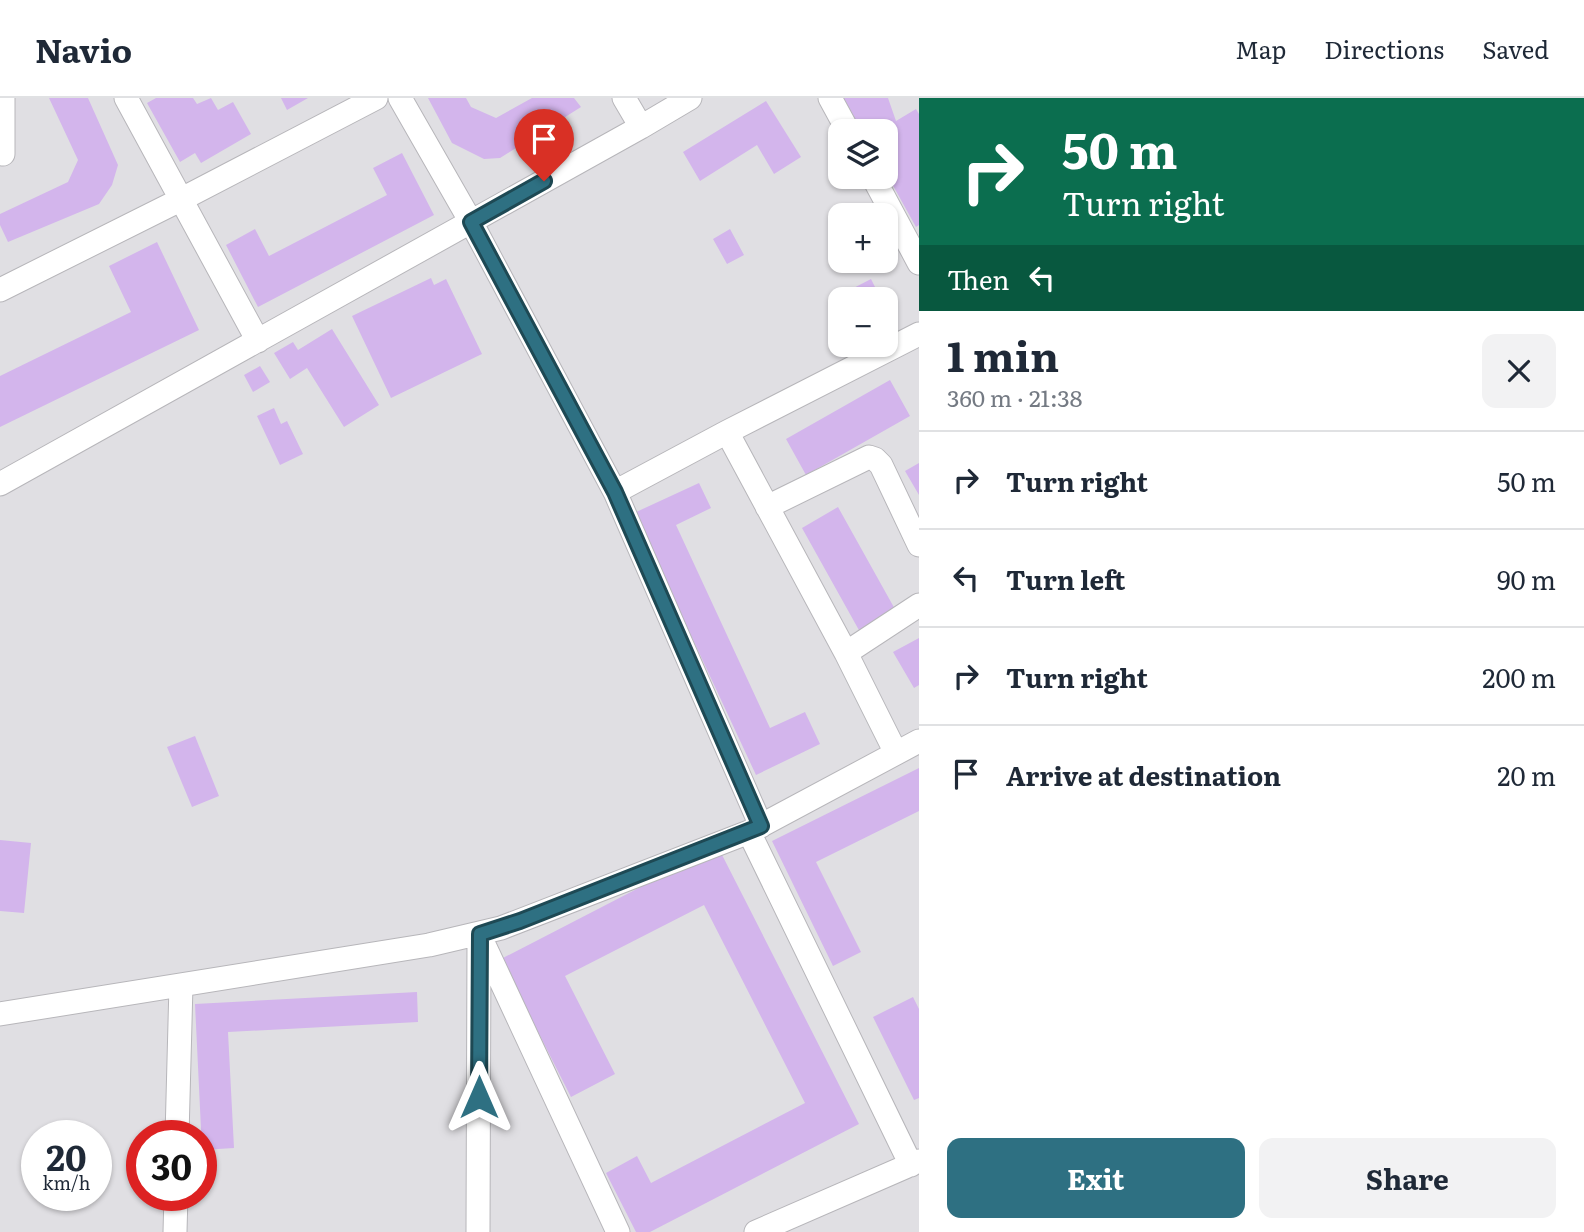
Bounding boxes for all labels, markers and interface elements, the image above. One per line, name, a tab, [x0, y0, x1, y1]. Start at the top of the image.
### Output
text: Navio	[35, 24, 132, 73]
text: Map	[1235, 31, 1286, 66]
text: Directions	[1324, 31, 1444, 66]
text: Saved	[1482, 31, 1549, 66]
pin	[514, 109, 574, 181]
text: 50 m	[1062, 111, 1178, 184]
map controls	[828, 119, 898, 357]
button: layers	[828, 119, 898, 189]
icon: arrive	[525, 120, 563, 158]
icon: right	[947, 126, 1038, 217]
text: Turn right	[1062, 178, 1224, 226]
button: +	[828, 203, 898, 273]
text: Then	[947, 259, 1009, 298]
icon: left	[1023, 259, 1061, 297]
button: −	[828, 287, 898, 357]
text: 1 min	[947, 323, 1059, 385]
button: close	[1482, 334, 1556, 408]
text: 360 m · 21:38	[947, 380, 1082, 414]
icon: right	[947, 461, 985, 499]
text: Turn right	[1006, 461, 1148, 500]
text: 50 m	[1497, 461, 1556, 500]
icon: left	[947, 559, 985, 597]
text: Turn left	[1006, 559, 1125, 598]
text: 90 m	[1497, 559, 1556, 598]
icon: right	[947, 657, 985, 695]
text: Turn right	[1006, 657, 1148, 696]
text: 200 m	[1482, 657, 1556, 696]
icon: arrive	[947, 755, 985, 793]
text: Arrive at destination	[1006, 755, 1281, 794]
text: 20 m	[1497, 755, 1556, 794]
position arrow	[442, 1060, 516, 1134]
speed limit sign: 30	[126, 1120, 217, 1211]
text: 20	[46, 1130, 87, 1182]
button: Exit	[947, 1138, 1245, 1218]
button: Share	[1259, 1138, 1556, 1218]
text: km/h	[43, 1169, 90, 1196]

